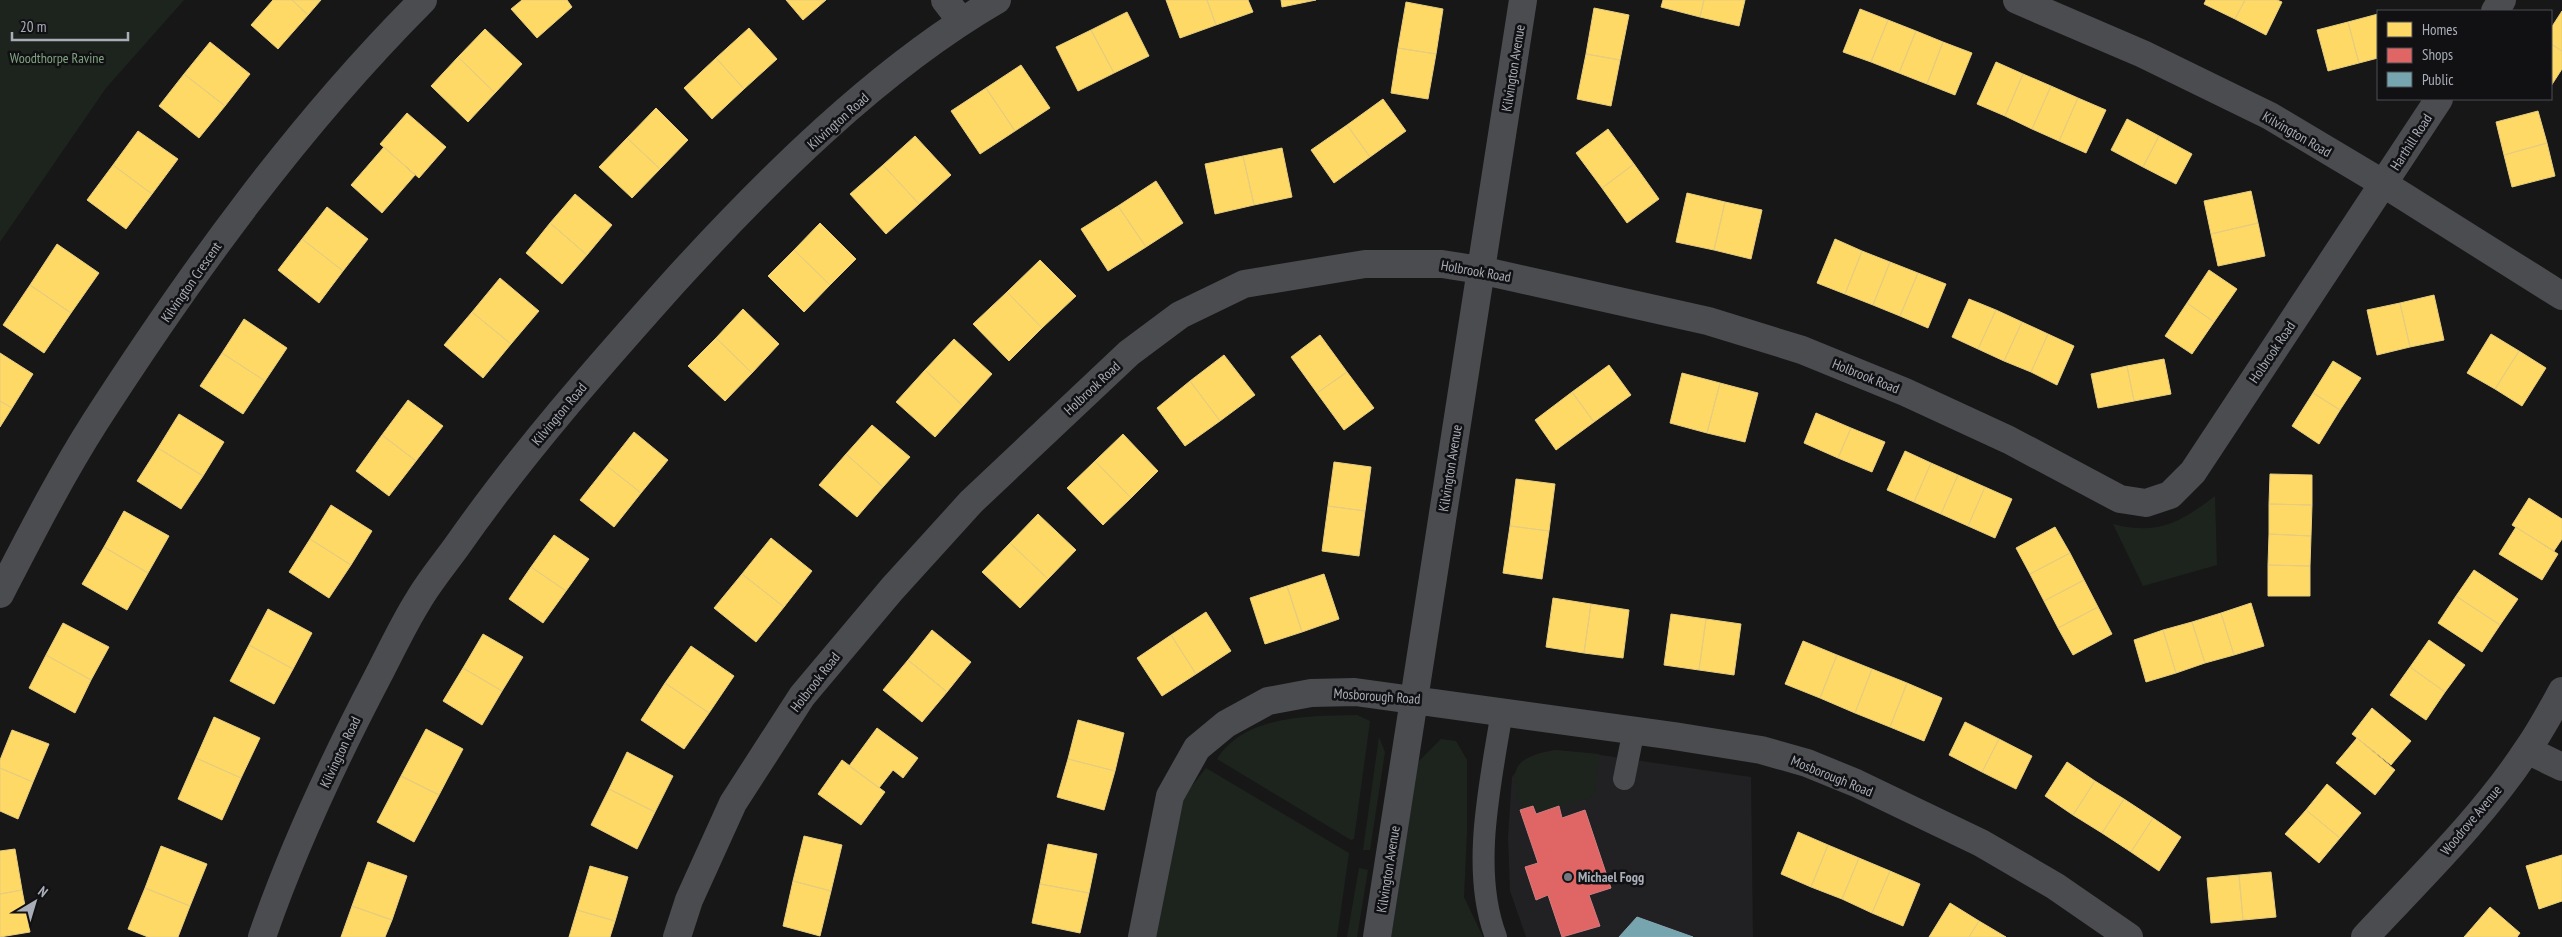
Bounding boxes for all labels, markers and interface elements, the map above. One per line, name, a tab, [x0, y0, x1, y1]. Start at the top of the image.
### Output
scale bar	[12, 10, 129, 42]
legend	[2377, 10, 2552, 100]
text: 20 m	[20, 17, 46, 36]
text: Homes	[2422, 20, 2458, 39]
street label: Kilvington Avenue	[1497, 23, 1529, 113]
text: Shops	[2422, 45, 2453, 64]
park label: Woodthorpe Ravine	[10, 49, 104, 67]
text: Public	[2422, 70, 2454, 89]
street label: Kilvington Road	[803, 89, 873, 153]
street label: Kilvington Road	[2259, 107, 2335, 161]
street label: Harthill Road	[2386, 110, 2436, 174]
street label: Kilvington Crescent	[157, 238, 225, 326]
street label: Holbrook Road	[1440, 256, 1512, 286]
street label: Holbrook Road	[2245, 318, 2299, 386]
street label: Holbrook Road	[1830, 354, 1902, 398]
street label: Holbrook Road	[1060, 357, 1124, 419]
street label: Kilvington Road	[527, 379, 591, 449]
street label: Kilvington Avenue	[1434, 423, 1466, 513]
street label: Holbrook Road	[786, 649, 844, 715]
street label: Mosborough Road	[1333, 684, 1421, 708]
street label: Kilvington Road	[316, 713, 364, 791]
street label: Mosborough Road	[1788, 751, 1876, 801]
street label: Woodrove Avenue	[2436, 781, 2506, 859]
street label: Kilvington Avenue	[1372, 824, 1404, 914]
place label: Michael Fogg	[1578, 868, 1644, 886]
marker: Michael Fogg	[1562, 871, 1574, 883]
north arrow	[10, 877, 60, 927]
text: N	[34, 882, 52, 901]

